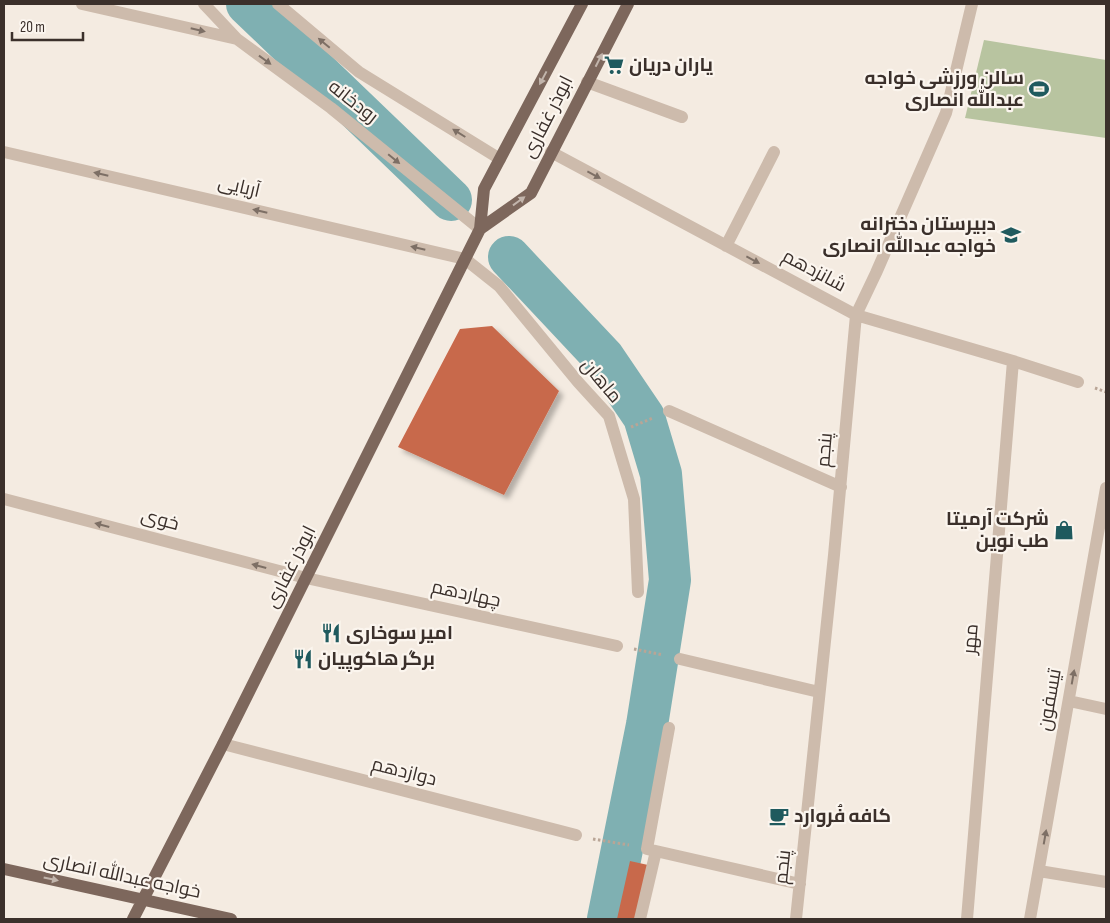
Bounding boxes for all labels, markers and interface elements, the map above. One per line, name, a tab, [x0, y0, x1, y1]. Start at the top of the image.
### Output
scale bar	[12, 10, 84, 42]
text: 20 m	[20, 18, 45, 37]
one-way arrow	[190, 26, 205, 34]
one-way arrow	[318, 37, 331, 48]
one-way arrow	[595, 53, 603, 68]
supermarket icon: یاران دریان	[603, 54, 625, 76]
place label: یاران دریان	[629, 54, 713, 77]
one-way arrow	[258, 55, 272, 65]
place label: سالن ورزشی خواجه عبدالله انصاری	[865, 67, 1024, 112]
one-way arrow	[539, 71, 547, 85]
street label: ابوذر غفاری	[517, 72, 579, 162]
street label: رودخانه	[324, 75, 382, 129]
sports icon: سالن ورزشی خواجه عبدالله انصاری	[1028, 78, 1050, 100]
one-way arrow	[452, 129, 465, 138]
one-way arrow	[387, 154, 400, 165]
one-way arrow	[93, 170, 109, 178]
street label: آریایی	[216, 171, 262, 203]
one-way arrow	[587, 171, 601, 179]
one-way arrow	[513, 196, 526, 206]
one-way arrow	[252, 207, 267, 215]
place label: دبیرستان دخترانه خواجه عبدالله انصاری	[823, 213, 996, 258]
school or university icon: دبیرستان دخترانه خواجه عبدالله انصاری	[1000, 224, 1022, 246]
one-way arrow	[410, 244, 425, 252]
street label: شانزدهم	[778, 245, 850, 298]
one-way arrow	[745, 256, 760, 264]
street label: ماهان	[576, 354, 626, 408]
street label: پنجم	[812, 432, 839, 468]
street label: خوی	[138, 504, 182, 536]
place label: شرکت آرمیتا طب نوین	[946, 508, 1049, 553]
shop icon: شرکت آرمیتا طب نوین	[1053, 519, 1075, 541]
one-way arrow	[94, 520, 109, 528]
street label: ابوذر غفاری	[260, 522, 322, 612]
one-way arrow	[251, 561, 266, 569]
street label: چهاردهم	[429, 575, 503, 614]
restaurant icon: امیر سوخاری	[320, 622, 342, 644]
place label: امیر سوخاری	[346, 622, 453, 645]
street label: مهر	[958, 623, 984, 656]
restaurant icon: برگر هاکوپیان	[292, 648, 314, 670]
place label: برگر هاکوپیان	[318, 648, 435, 672]
street label: تیسفون	[1033, 667, 1067, 733]
one-way arrow	[1070, 668, 1078, 684]
street label: دوازدهم	[369, 753, 439, 792]
place label: کافه فُروارد	[794, 804, 891, 828]
cafe icon: کافه فُروارد	[768, 805, 790, 827]
one-way arrow	[1041, 828, 1049, 844]
street label: خواجه عبدالله انصاری	[41, 846, 203, 904]
street label: پنجم	[770, 849, 797, 886]
one-way arrow	[44, 876, 60, 884]

